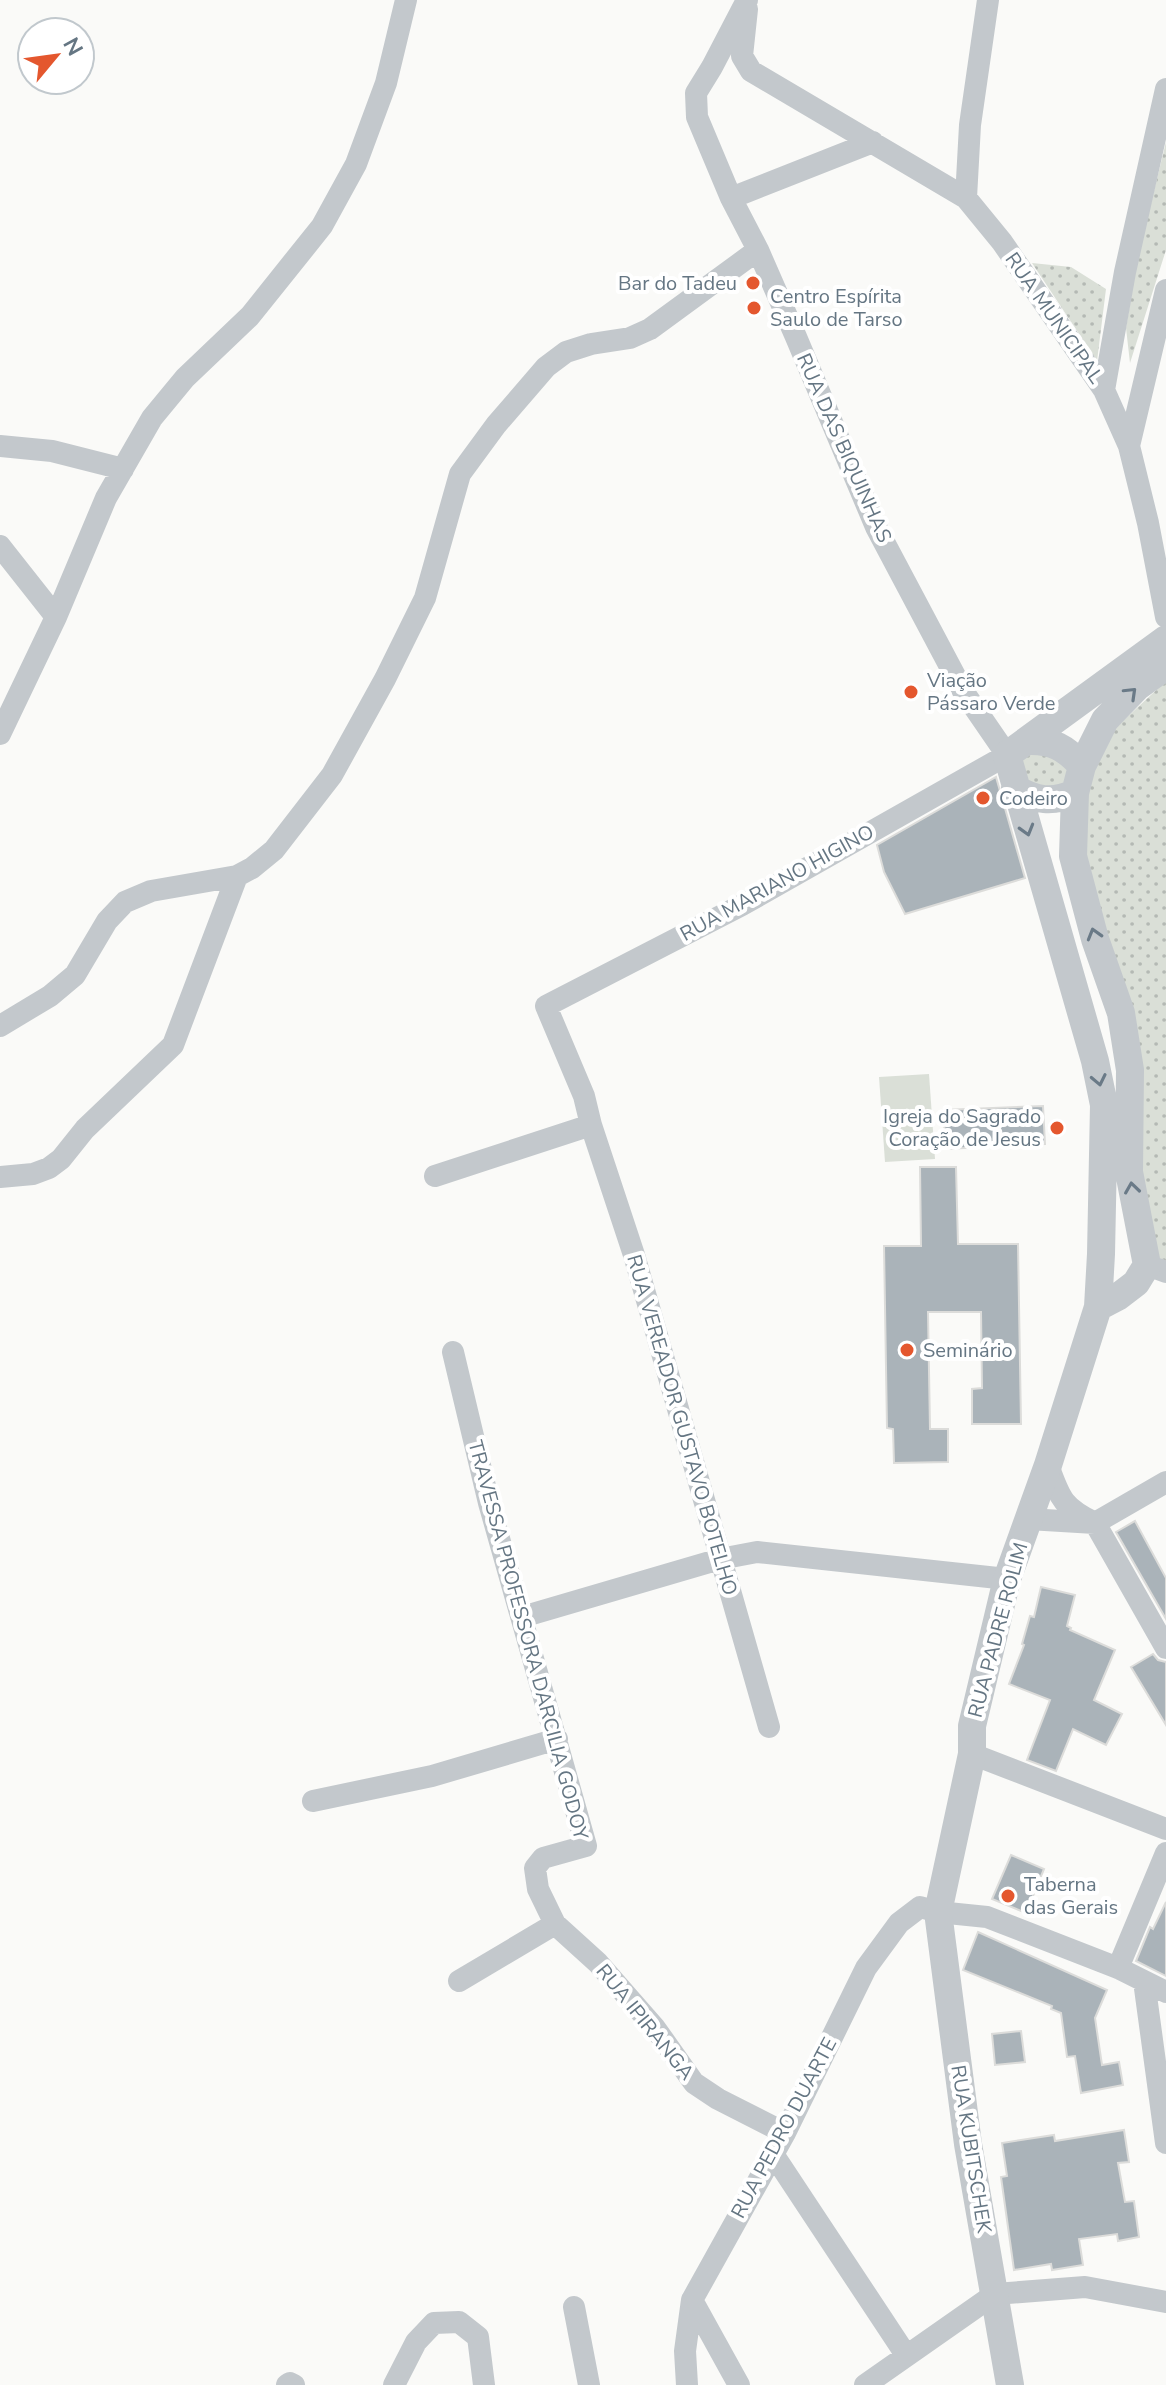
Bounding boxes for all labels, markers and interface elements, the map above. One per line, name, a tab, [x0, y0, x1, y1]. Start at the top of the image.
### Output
north arrow	[16, 16, 96, 96]
text: N	[56, 32, 90, 61]
street label: RUA MUNICIPAL	[999, 247, 1109, 389]
place label: Bar do Tadeu	[618, 270, 737, 297]
marker: Bar do Tadeu	[744, 274, 762, 292]
place label: Centro Espírita Saulo de Tarso	[770, 283, 903, 333]
marker: Centro Espírita Saulo de Tarso	[745, 299, 763, 317]
street label: RUA DAS BIQUINHAS	[790, 349, 898, 547]
place label: Viação Pássaro Verde	[926, 667, 1056, 717]
marker: Viação Pássaro Verde	[902, 683, 920, 701]
one-way arrow	[1122, 688, 1136, 703]
place label: Codeiro	[999, 785, 1068, 812]
marker: Codeiro	[974, 789, 992, 807]
street label: RUA MARIANO HIGINO	[675, 818, 879, 948]
one-way arrow	[1018, 823, 1035, 837]
one-way arrow	[1087, 927, 1103, 941]
one-way arrow	[1090, 1073, 1107, 1087]
place label: Igreja do Sagrado Coração de Jesus	[883, 1103, 1041, 1153]
marker: Igreja do Sagrado Coração de Jesus	[1048, 1119, 1066, 1137]
one-way arrow	[1124, 1181, 1141, 1195]
street label: RUA VEREADOR GUSTAVO BOTELHO	[620, 1252, 744, 1598]
place label: Seminário	[923, 1337, 1013, 1364]
marker: Seminário	[898, 1341, 916, 1359]
street label: TRAVESSA PROFESSORA DARCILIA GODOY	[462, 1437, 595, 1844]
street label: RUA PADRE ROLIM	[962, 1540, 1034, 1720]
place label: Taberna das Gerais	[1024, 1871, 1118, 1921]
marker: Taberna das Gerais	[999, 1887, 1017, 1905]
street label: RUA IPIRANGA	[590, 1958, 700, 2086]
street label: RUA PEDRO DUARTE	[725, 2033, 843, 2223]
street label: RUA KUBITSCHEK	[944, 2063, 998, 2235]

